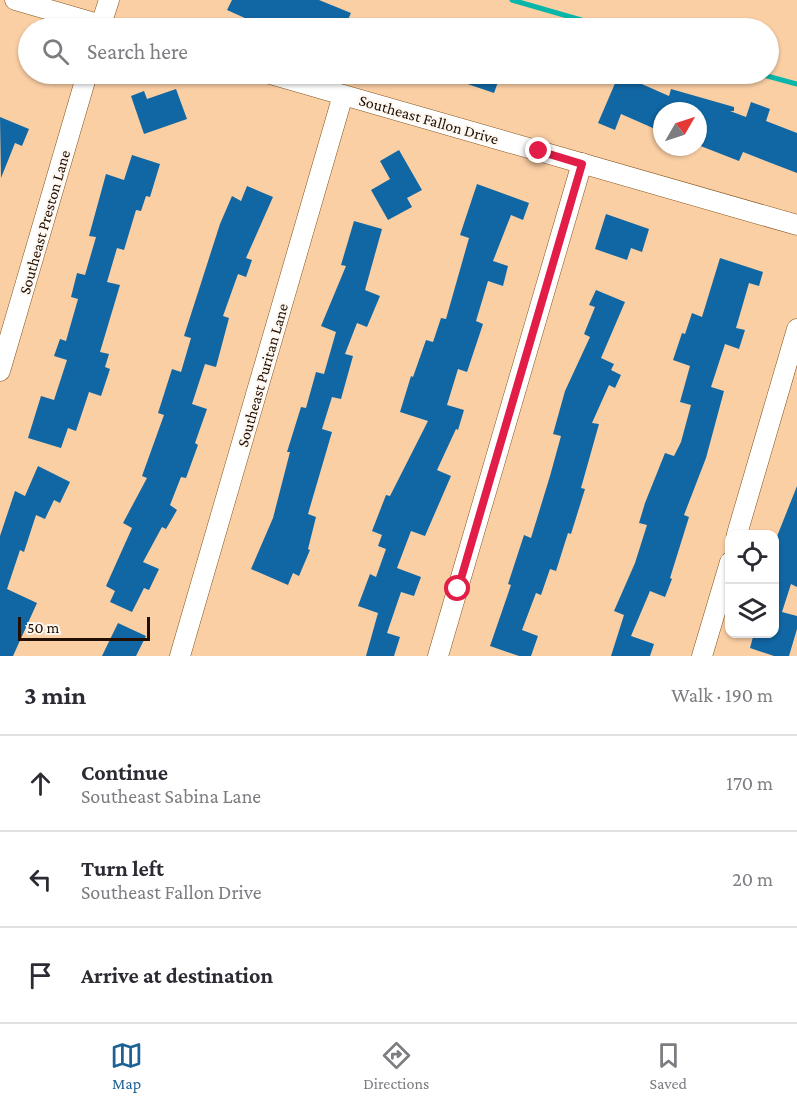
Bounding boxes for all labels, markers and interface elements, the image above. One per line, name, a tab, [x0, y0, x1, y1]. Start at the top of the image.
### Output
search box	[18, 18, 779, 84]
icon: search	[39, 35, 72, 68]
text: Search here	[87, 39, 188, 64]
street label: Southeast Fallon Drive	[357, 91, 501, 148]
north arrow	[653, 102, 707, 156]
route end	[525, 137, 551, 163]
street label: Southeast Preston Lane	[16, 148, 73, 296]
street label: Southeast Puritan Lane	[234, 301, 291, 449]
map controls	[725, 530, 779, 638]
button: locate	[725, 530, 779, 584]
route start	[444, 575, 470, 601]
button: layers	[725, 584, 779, 638]
scale bar	[18, 614, 150, 642]
text: 50 m	[27, 619, 59, 636]
text: 3 min	[24, 681, 86, 710]
text: Walk · 190 m	[671, 684, 773, 706]
text: Continue	[81, 760, 168, 785]
icon: ahead	[24, 767, 57, 800]
text: 170 m	[726, 772, 773, 794]
text: Southeast Sabina Lane	[81, 785, 261, 807]
text: Turn left	[81, 856, 164, 881]
icon: left	[24, 863, 57, 896]
text: 20 m	[732, 868, 773, 890]
text: Southeast Fallon Drive	[81, 881, 262, 903]
icon: arrive	[24, 959, 57, 992]
text: Arrive at destination	[81, 963, 273, 988]
tab: Map	[110, 1039, 143, 1092]
tab: Directions	[363, 1039, 429, 1092]
tab: Saved	[649, 1039, 687, 1092]

